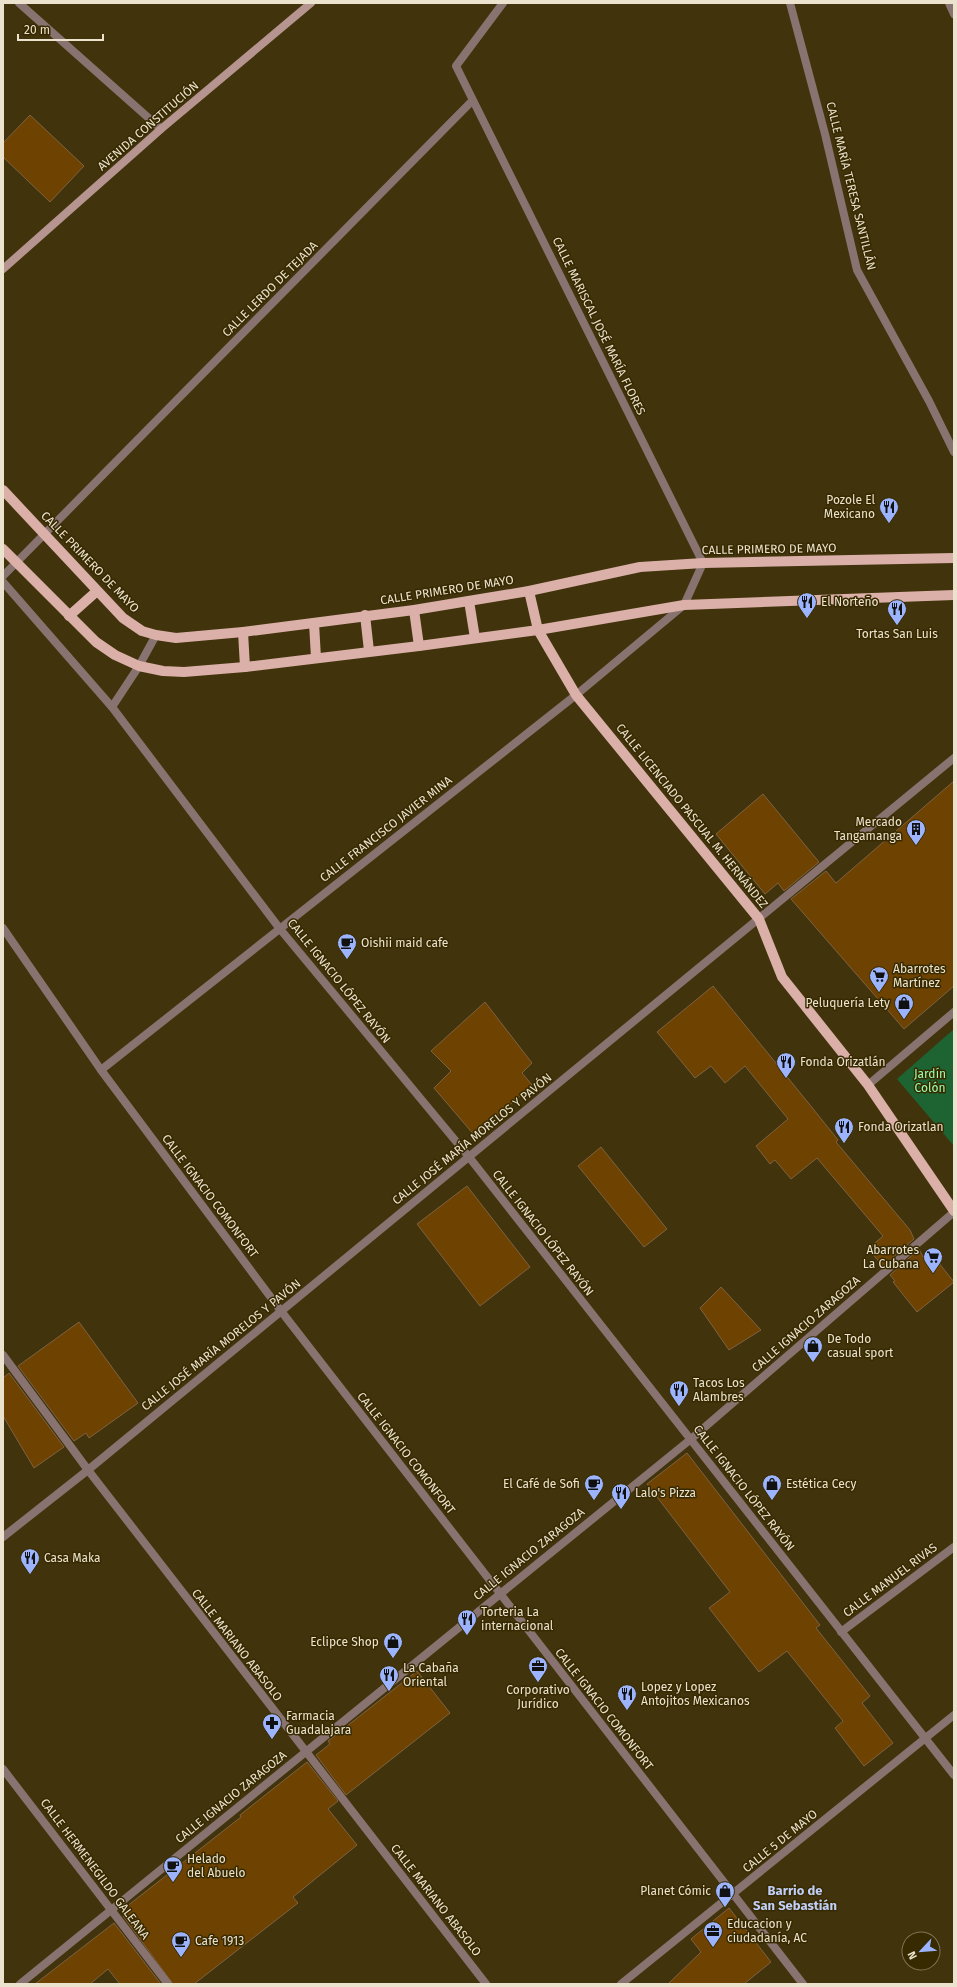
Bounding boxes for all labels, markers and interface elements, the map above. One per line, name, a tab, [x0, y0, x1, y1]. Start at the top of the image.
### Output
scale bar	[18, 16, 103, 42]
text: 20 m	[24, 23, 50, 37]
street label: AVENIDA CONSTITUCIÓN	[94, 78, 201, 174]
street label: CALLE MARÍA TERESA SANTILLÁN	[823, 100, 880, 272]
street label: CALLE MARISCAL JOSÉ MARÍA FLORES	[550, 234, 649, 418]
street label: CALLE LERDO DE TEJADA	[219, 238, 321, 340]
place label: Pozole El Mexicano	[824, 493, 875, 521]
restaurant icon: Pozole El Mexicano	[878, 496, 900, 524]
street label: CALLE PRIMERO DE MAYO	[38, 509, 142, 615]
street label: CALLE PRIMERO DE MAYO	[701, 541, 837, 557]
street label: CALLE PRIMERO DE MAYO	[379, 573, 515, 607]
restaurant icon: El Norteño	[796, 591, 818, 619]
place label: El Norteño	[821, 595, 879, 609]
restaurant icon: Tortas San Luis	[886, 598, 908, 626]
place label: Tortas San Luis	[856, 627, 938, 641]
street label: CALLE LICENCIADO PASCUAL M. HERNÁNDEZ	[613, 720, 772, 911]
street label: CALLE FRANCISCO JAVIER MINA	[317, 773, 455, 885]
place label: Mercado Tangamanga	[834, 815, 902, 843]
building icon: Mercado Tangamanga	[905, 818, 927, 846]
street label: CALLE IGNACIO LÓPEZ RAYÓN	[285, 915, 394, 1046]
cafe icon: Oishii maid cafe	[336, 932, 358, 960]
place label: Oishii maid cafe	[361, 936, 448, 950]
place label: Abarrotes Martínez	[893, 962, 946, 990]
supermarket icon: Abarrotes Martínez	[868, 965, 890, 993]
shop icon: Peluquería Lety	[893, 992, 915, 1020]
place label: Peluquería Lety	[806, 996, 890, 1010]
restaurant icon: Fonda Orizatlán	[775, 1051, 797, 1079]
place label: Fonda Orizatlán	[800, 1055, 886, 1069]
park label: Jardín Colón	[914, 1067, 946, 1095]
street label: CALLE JOSÉ MARÍA MORELOS Y PAVÓN	[389, 1070, 554, 1208]
restaurant icon: Fonda Orizatlan	[833, 1116, 855, 1144]
place label: Fonda Orizatlan	[858, 1120, 944, 1134]
street label: CALLE IGNACIO COMONFORT	[159, 1132, 261, 1261]
street label: CALLE IGNACIO LÓPEZ RAYÓN	[490, 1167, 597, 1299]
place label: Abarrotes La Cubana	[863, 1243, 919, 1271]
supermarket icon: Abarrotes La Cubana	[922, 1246, 944, 1274]
street label: CALLE IGNACIO ZARAGOZA	[749, 1273, 863, 1375]
street label: CALLE JOSÉ MARÍA MORELOS Y PAVÓN	[138, 1276, 303, 1414]
place label: De Todo casual sport	[827, 1332, 894, 1360]
shop icon: De Todo casual sport	[802, 1335, 824, 1363]
place label: Tacos Los Alambres	[693, 1376, 745, 1404]
restaurant icon: Tacos Los Alambres	[668, 1379, 690, 1407]
street label: CALLE IGNACIO COMONFORT	[354, 1389, 458, 1517]
street label: CALLE IGNACIO LÓPEZ RAYÓN	[691, 1422, 798, 1554]
cafe icon: El Café de Sofi	[583, 1473, 605, 1501]
shop icon: Estética Cecy	[761, 1473, 783, 1501]
place label: El Café de Sofi	[503, 1477, 580, 1491]
place label: Estética Cecy	[786, 1477, 856, 1491]
restaurant icon: Lalo's Pizza	[610, 1482, 632, 1510]
place label: Lalo's Pizza	[635, 1486, 696, 1500]
street label: CALLE IGNACIO ZARAGOZA	[471, 1505, 587, 1603]
street label: CALLE MANUEL RIVAS	[840, 1540, 940, 1620]
restaurant icon: Casa Maka	[19, 1547, 41, 1575]
place label: Casa Maka	[44, 1551, 101, 1565]
street label: CALLE MARIANO ABASOLO	[189, 1586, 285, 1704]
place label: Torteria La internacional	[481, 1605, 554, 1633]
restaurant icon: Torteria La internacional	[456, 1608, 478, 1636]
shop icon: Eclipce Shop	[382, 1631, 404, 1659]
place label: Eclipce Shop	[310, 1635, 379, 1649]
street label: CALLE IGNACIO COMONFORT	[552, 1645, 656, 1773]
office icon: Corporativo Jurídico	[527, 1655, 549, 1683]
place label: La Cabaña Oriental	[403, 1661, 459, 1689]
restaurant icon: La Cabaña Oriental	[378, 1664, 400, 1692]
place label: Lopez y Lopez Antojitos Mexicanos	[641, 1680, 750, 1708]
place label: Corporativo Jurídico	[506, 1683, 570, 1711]
restaurant icon: Lopez y Lopez Antojitos Mexicanos	[616, 1683, 638, 1711]
place label: Farmacia Guadalajara	[286, 1709, 351, 1737]
pharmacy icon: Farmacia Guadalajara	[261, 1712, 283, 1740]
street label: CALLE IGNACIO ZARAGOZA	[173, 1748, 289, 1846]
street label: CALLE HERMENEGILDO GALEANA	[38, 1796, 153, 1942]
street label: CALLE 5 DE MAYO	[740, 1807, 820, 1875]
street label: CALLE MARIANO ABASOLO	[388, 1841, 484, 1959]
place label: Helado del Abuelo	[187, 1852, 245, 1880]
cafe icon: Helado del Abuelo	[162, 1855, 184, 1883]
shop icon: Planet Cómic	[714, 1880, 736, 1908]
district label: Barrio de San Sebastián	[753, 1883, 837, 1913]
place label: Planet Cómic	[640, 1884, 711, 1898]
place label: Educacion y ciudadanía, AC	[727, 1917, 807, 1945]
office icon: Educacion y ciudadanía, AC	[702, 1920, 724, 1948]
cafe icon: Cafe 1913	[170, 1930, 192, 1958]
north arrow	[901, 1931, 941, 1971]
place label: Cafe 1913	[195, 1934, 244, 1948]
text: N	[905, 1949, 920, 1961]

